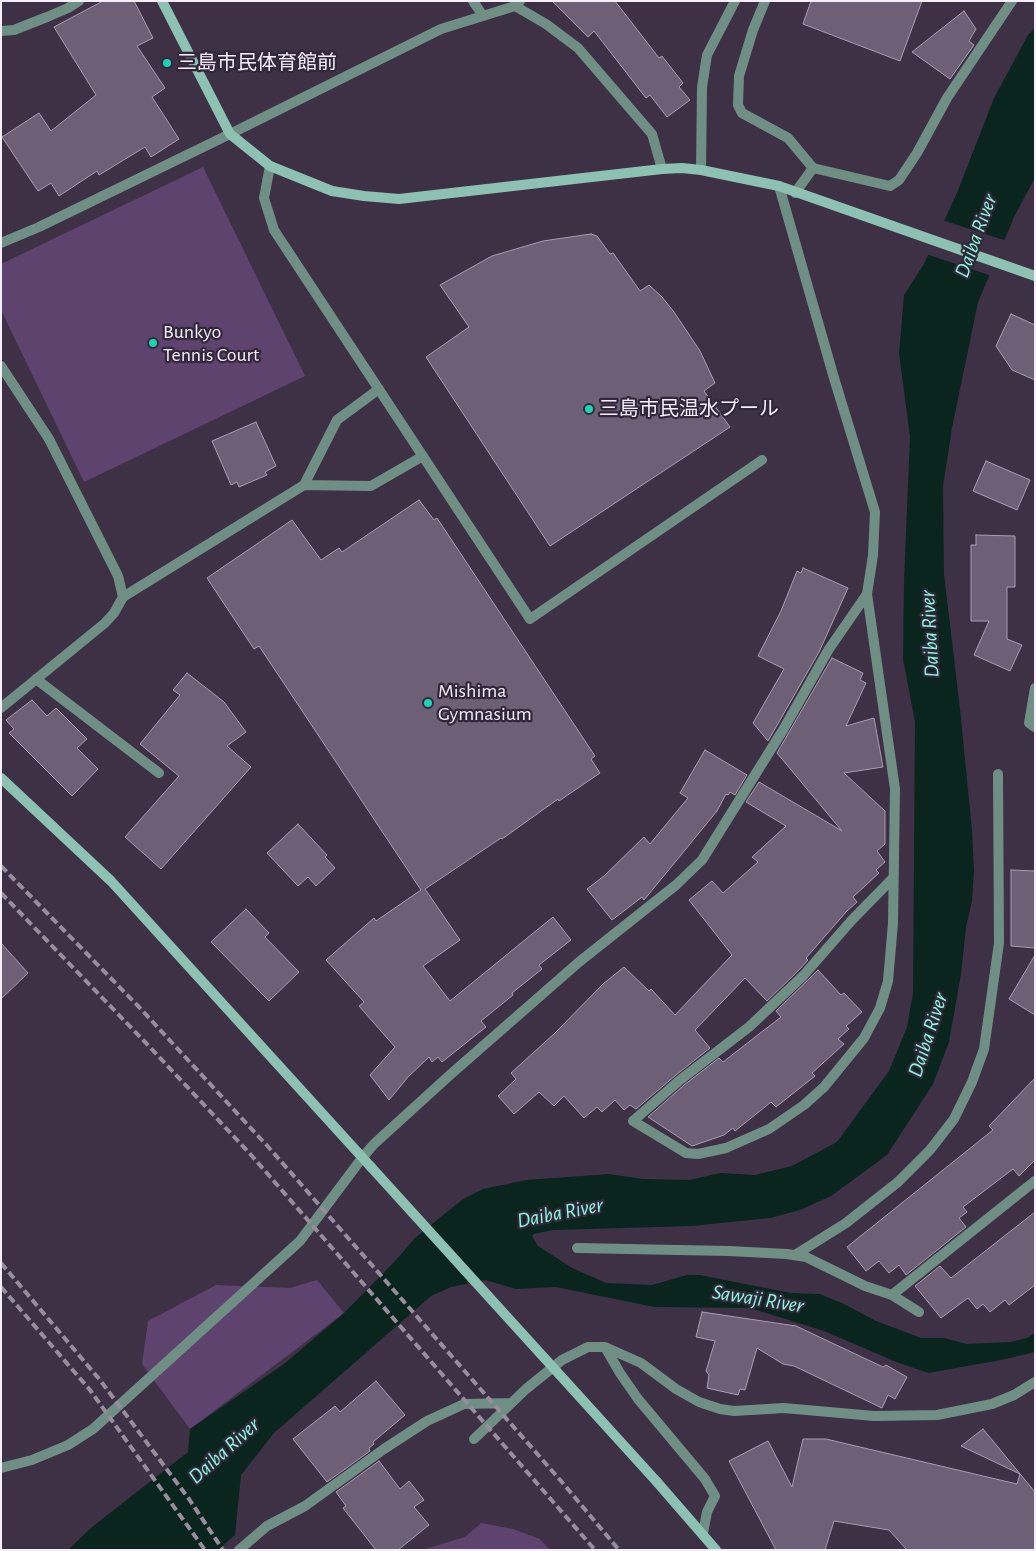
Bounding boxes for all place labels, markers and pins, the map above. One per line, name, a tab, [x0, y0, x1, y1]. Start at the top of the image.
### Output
place label: 三島市民体育館前	[177, 51, 337, 75]
marker: 三島市民体育館前	[161, 57, 173, 69]
place label: Bunkyo Tennis Court	[163, 320, 259, 367]
marker: Bunkyo Tennis Court	[147, 337, 159, 349]
place label: 三島市民温水プール	[599, 397, 779, 421]
marker: 三島市民温水プール	[583, 403, 595, 415]
place label: Mishima Gymnasium	[438, 679, 532, 726]
marker: Mishima Gymnasium	[422, 697, 434, 709]

